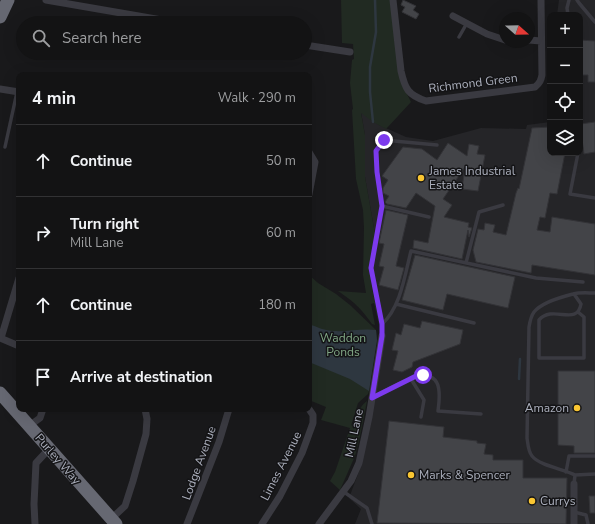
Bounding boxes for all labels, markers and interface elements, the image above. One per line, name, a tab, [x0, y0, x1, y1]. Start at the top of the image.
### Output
north arrow	[499, 12, 535, 48]
map controls	[547, 12, 583, 156]
button: +	[547, 12, 583, 48]
search box	[16, 16, 312, 60]
icon: search	[30, 27, 52, 49]
text: Search here	[62, 28, 142, 48]
button: −	[547, 48, 583, 84]
street label: Richmond Green	[428, 70, 518, 96]
button: locate	[547, 84, 583, 120]
text: 4 min	[32, 87, 76, 110]
text: Walk · 290 m	[218, 89, 296, 107]
button: layers	[547, 120, 583, 156]
route end	[375, 131, 393, 149]
icon: ahead	[32, 150, 54, 172]
text: Continue	[70, 151, 132, 171]
text: 50 m	[266, 152, 296, 170]
place label: James Industrial Estate	[428, 163, 516, 193]
marker: James Industrial Estate	[416, 173, 426, 183]
text: Turn right	[70, 214, 139, 234]
icon: right	[32, 222, 54, 244]
text: 60 m	[266, 224, 296, 242]
text: Mill Lane	[70, 234, 123, 252]
icon: ahead	[32, 294, 54, 316]
text: Continue	[70, 295, 132, 315]
text: 180 m	[258, 296, 296, 314]
park label: Waddon Ponds	[320, 330, 366, 360]
icon: arrive	[32, 366, 54, 388]
route start	[414, 366, 432, 384]
text: Arrive at destination	[70, 367, 213, 387]
place label: Amazon	[525, 400, 569, 416]
marker: Amazon	[572, 403, 582, 413]
street label: Mill Lane	[341, 407, 367, 459]
street label: Lodge Avenue	[178, 424, 220, 502]
street label: Limes Avenue	[257, 429, 305, 503]
street label: Purley Way	[31, 430, 85, 488]
place label: Marks & Spencer	[419, 467, 510, 483]
marker: Marks & Spencer	[406, 470, 416, 480]
place label: Currys	[540, 493, 576, 509]
marker: Currys	[527, 496, 537, 506]

